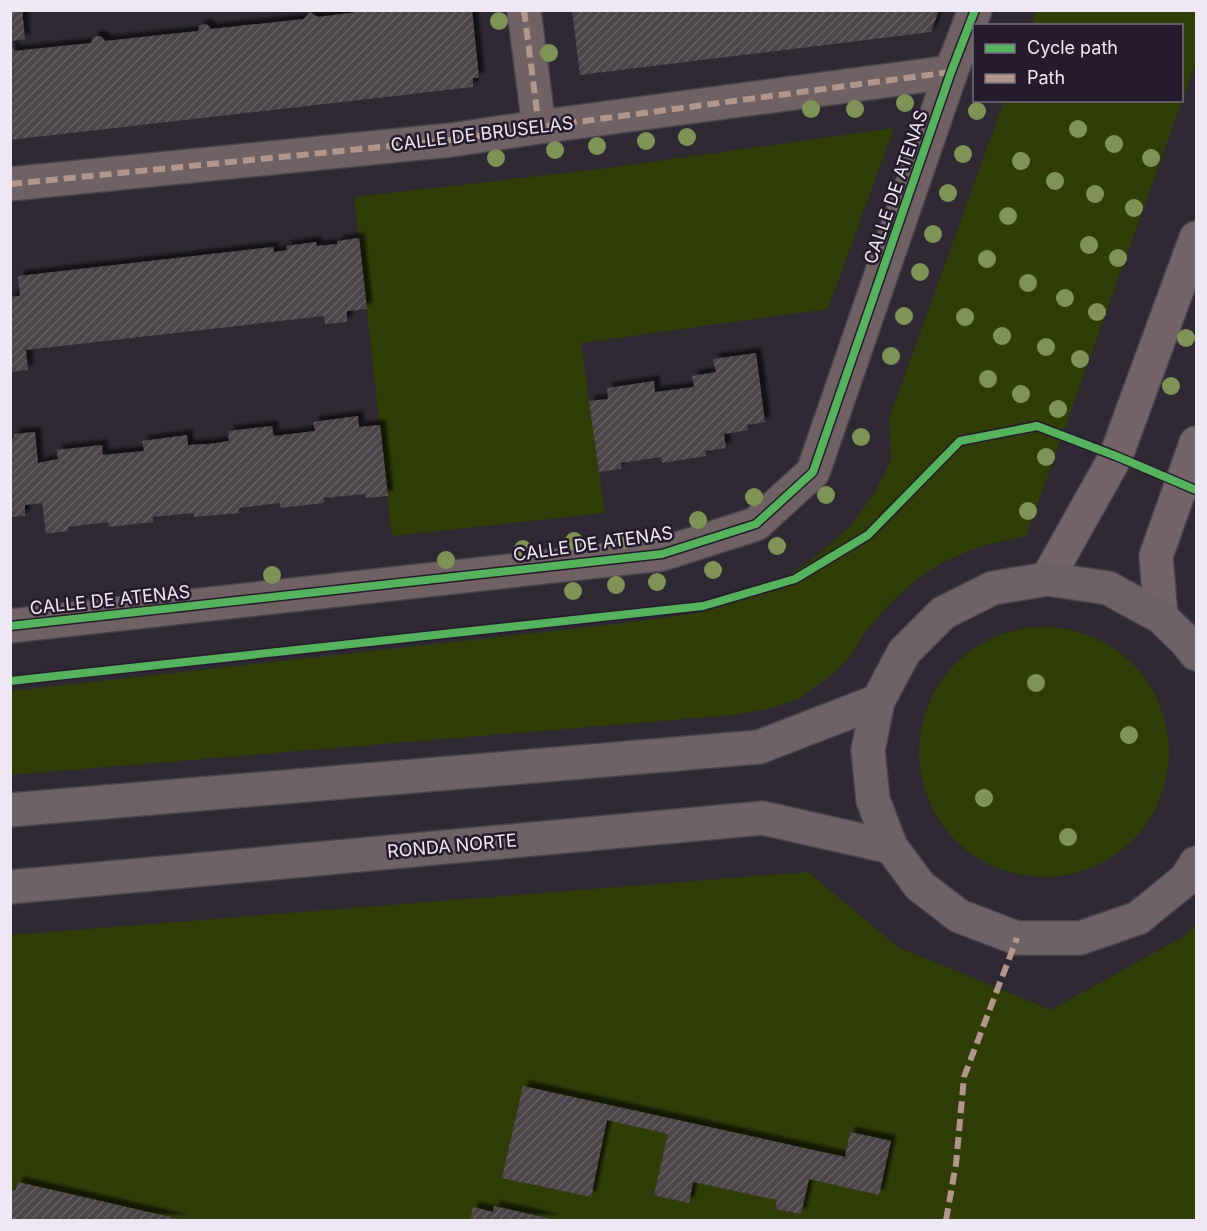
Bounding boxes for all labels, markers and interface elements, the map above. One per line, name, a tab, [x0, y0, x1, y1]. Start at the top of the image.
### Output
legend	[973, 24, 1183, 102]
text: Cycle path	[1027, 37, 1118, 58]
text: Path	[1027, 67, 1065, 88]
street label: CALLE DE ATENAS	[859, 107, 932, 266]
street label: CALLE DE BRUSELAS	[390, 112, 574, 155]
street label: CALLE DE ATENAS	[512, 522, 674, 565]
street label: CALLE DE ATENAS	[29, 581, 191, 618]
street label: RONDA NORTE	[386, 829, 518, 862]

